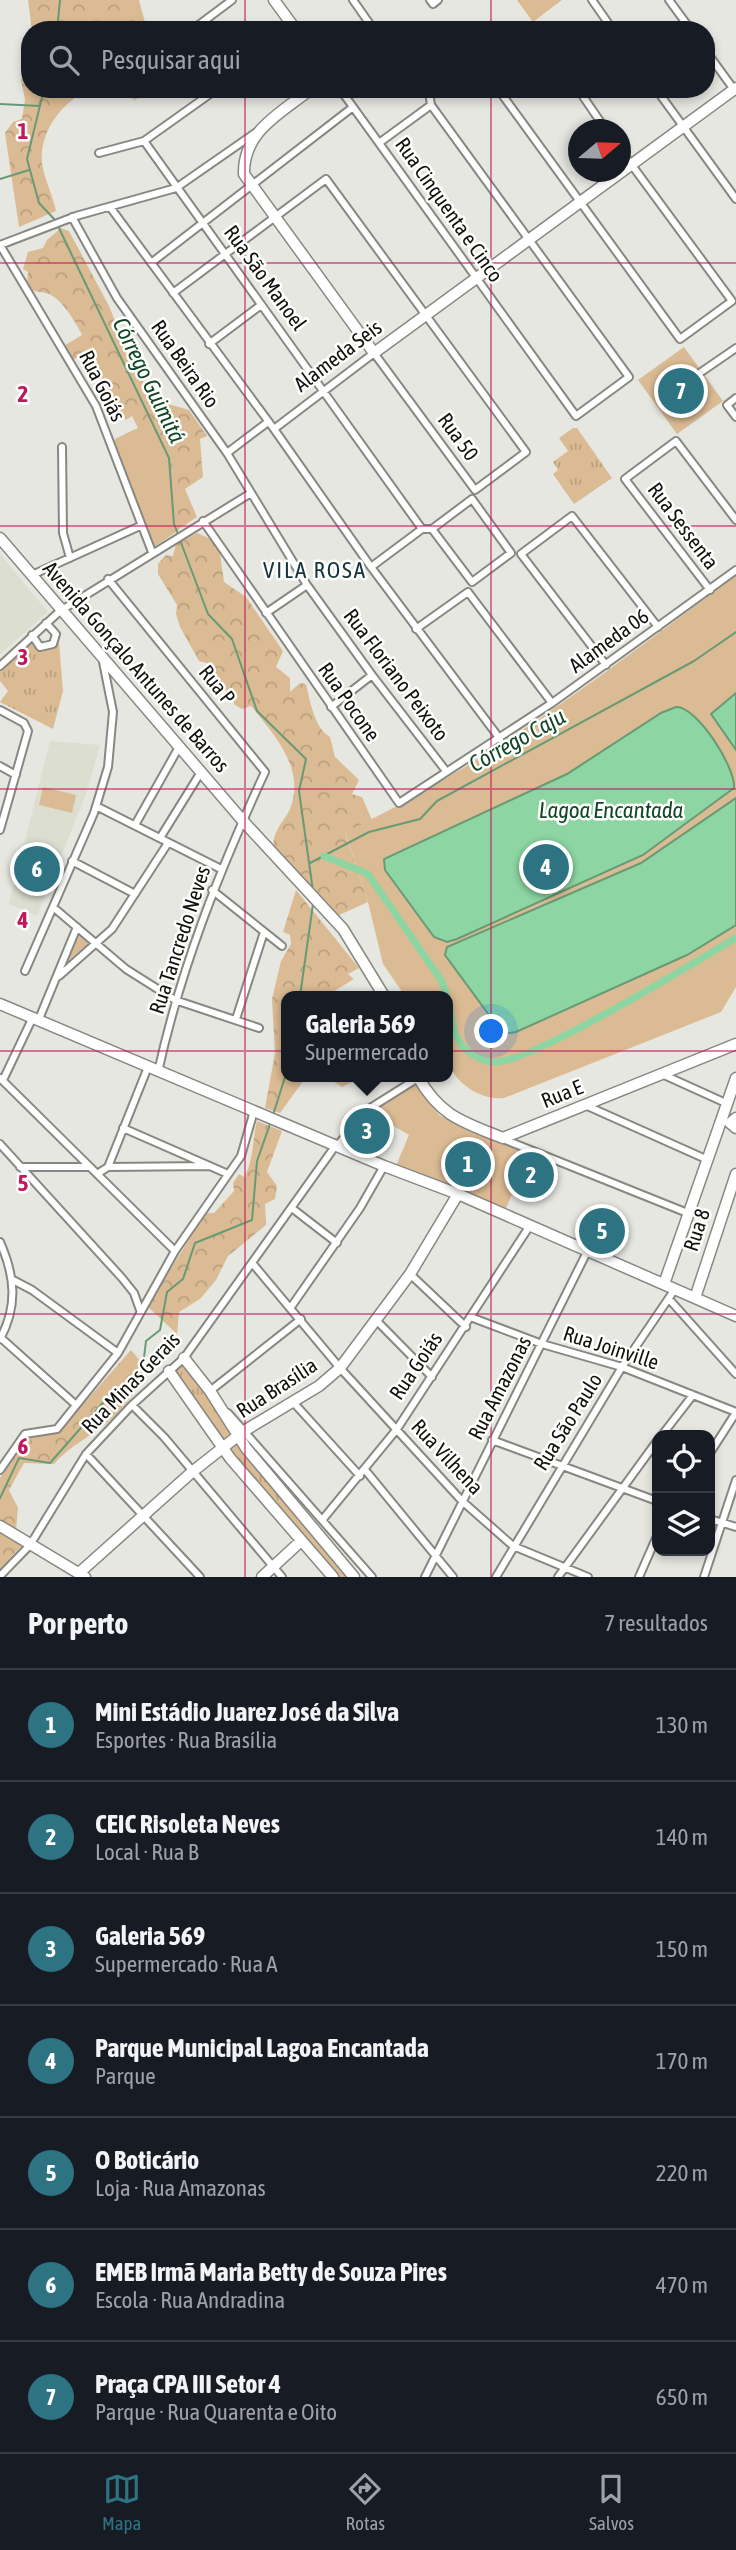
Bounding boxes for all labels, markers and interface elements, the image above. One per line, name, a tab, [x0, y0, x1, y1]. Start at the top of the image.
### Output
search box	[21, 21, 715, 98]
icon: search	[45, 41, 83, 79]
text: Pesquisar aqui	[101, 45, 241, 75]
text: 1	[18, 118, 29, 144]
north arrow	[568, 119, 631, 182]
street label: Rua Cinquenta e Cinco	[391, 133, 509, 286]
street label: Rua São Manoel	[220, 220, 312, 335]
water label: Córrego Guimitá	[108, 313, 191, 447]
street label: Rua Beira Rio	[147, 315, 225, 412]
street label: Alameda Seis	[289, 315, 386, 396]
street label: Rua Goiás	[75, 346, 131, 425]
pin: 7	[658, 365, 704, 417]
text: 2	[18, 381, 28, 407]
street label: Rua 50	[434, 408, 484, 465]
street label: Rua Sessenta	[644, 477, 724, 573]
street label: Avenida Gonçalo Antunes de Barros	[39, 556, 235, 777]
district label: VILA ROSA	[263, 557, 367, 583]
street label: Alameda 06	[564, 603, 653, 677]
street label: Rua Floriano Peixoto	[339, 604, 454, 745]
text: 3	[18, 644, 28, 670]
street label: Rua Pocone	[314, 657, 386, 745]
street label: Rua P	[195, 660, 241, 709]
water label: Córrego Caju	[464, 703, 570, 777]
water label: Lagoa Encantada	[539, 797, 684, 823]
pin: 4	[523, 841, 569, 893]
pin: 6	[14, 843, 60, 895]
street label: Rua Tancredo Neves	[144, 863, 214, 1017]
text: 4	[17, 907, 29, 933]
popup	[281, 991, 453, 1082]
text: Galeria 569	[305, 1009, 415, 1039]
your location	[474, 1014, 508, 1048]
text: Supermercado	[305, 1039, 429, 1065]
street label: Rua E	[538, 1074, 586, 1112]
pin: 3	[344, 1105, 390, 1157]
pin: 1	[445, 1138, 491, 1190]
pin: 2	[508, 1149, 554, 1201]
text: 5	[18, 1170, 29, 1196]
pin: 5	[579, 1205, 625, 1257]
street label: Rua 8	[678, 1205, 714, 1254]
street label: Rua Joinville	[561, 1320, 662, 1374]
street label: Rua Minas Gerais	[76, 1327, 184, 1438]
street label: Rua Goiás	[384, 1327, 446, 1404]
street label: Rua Amazonas	[463, 1332, 535, 1443]
street label: Rua Brasília	[232, 1352, 321, 1422]
street label: Rua São Paulo	[528, 1369, 606, 1474]
street label: Rua Vilhena	[407, 1414, 488, 1499]
map controls	[652, 1430, 715, 1556]
button: locate	[652, 1430, 715, 1493]
text: 6	[18, 1433, 29, 1459]
button: layers	[652, 1493, 715, 1556]
text: Por perto	[28, 1606, 128, 1640]
text: 7 resultados	[604, 1610, 708, 1636]
text: Mini Estádio Juarez José da Silva	[95, 1697, 399, 1727]
text: 1	[46, 1712, 56, 1738]
text: 130 m	[656, 1712, 708, 1738]
text: Esportes · Rua Brasília	[95, 1727, 277, 1753]
text: CEIC Risoleta Neves	[95, 1809, 280, 1839]
text: 2	[46, 1824, 56, 1850]
text: 140 m	[656, 1824, 708, 1850]
text: Local · Rua B	[95, 1839, 199, 1865]
text: Galeria 569	[95, 1921, 205, 1951]
text: 3	[46, 1936, 56, 1962]
text: 150 m	[656, 1936, 708, 1962]
text: Supermercado · Rua A	[95, 1951, 278, 1977]
text: Parque Municipal Lagoa Encantada	[95, 2033, 429, 2063]
text: 4	[46, 2048, 56, 2074]
text: 170 m	[656, 2048, 708, 2074]
text: Parque	[95, 2063, 156, 2089]
text: O Boticário	[95, 2145, 199, 2175]
text: 5	[46, 2160, 56, 2186]
text: 220 m	[656, 2160, 708, 2186]
text: Loja · Rua Amazonas	[95, 2175, 266, 2201]
text: EMEB Irmã Maria Betty de Souza Pires	[95, 2257, 447, 2287]
text: 6	[46, 2272, 56, 2298]
text: 470 m	[656, 2272, 708, 2298]
text: Escola · Rua Andradina	[95, 2287, 285, 2313]
text: Praça CPA III Setor 4	[95, 2369, 281, 2399]
text: 7	[46, 2384, 56, 2410]
text: 650 m	[656, 2384, 708, 2410]
text: Parque · Rua Quarenta e Oito	[95, 2399, 337, 2425]
tab: Mapa	[102, 2470, 141, 2534]
tab: Rotas	[346, 2470, 385, 2534]
tab: Salvos	[589, 2470, 634, 2534]

